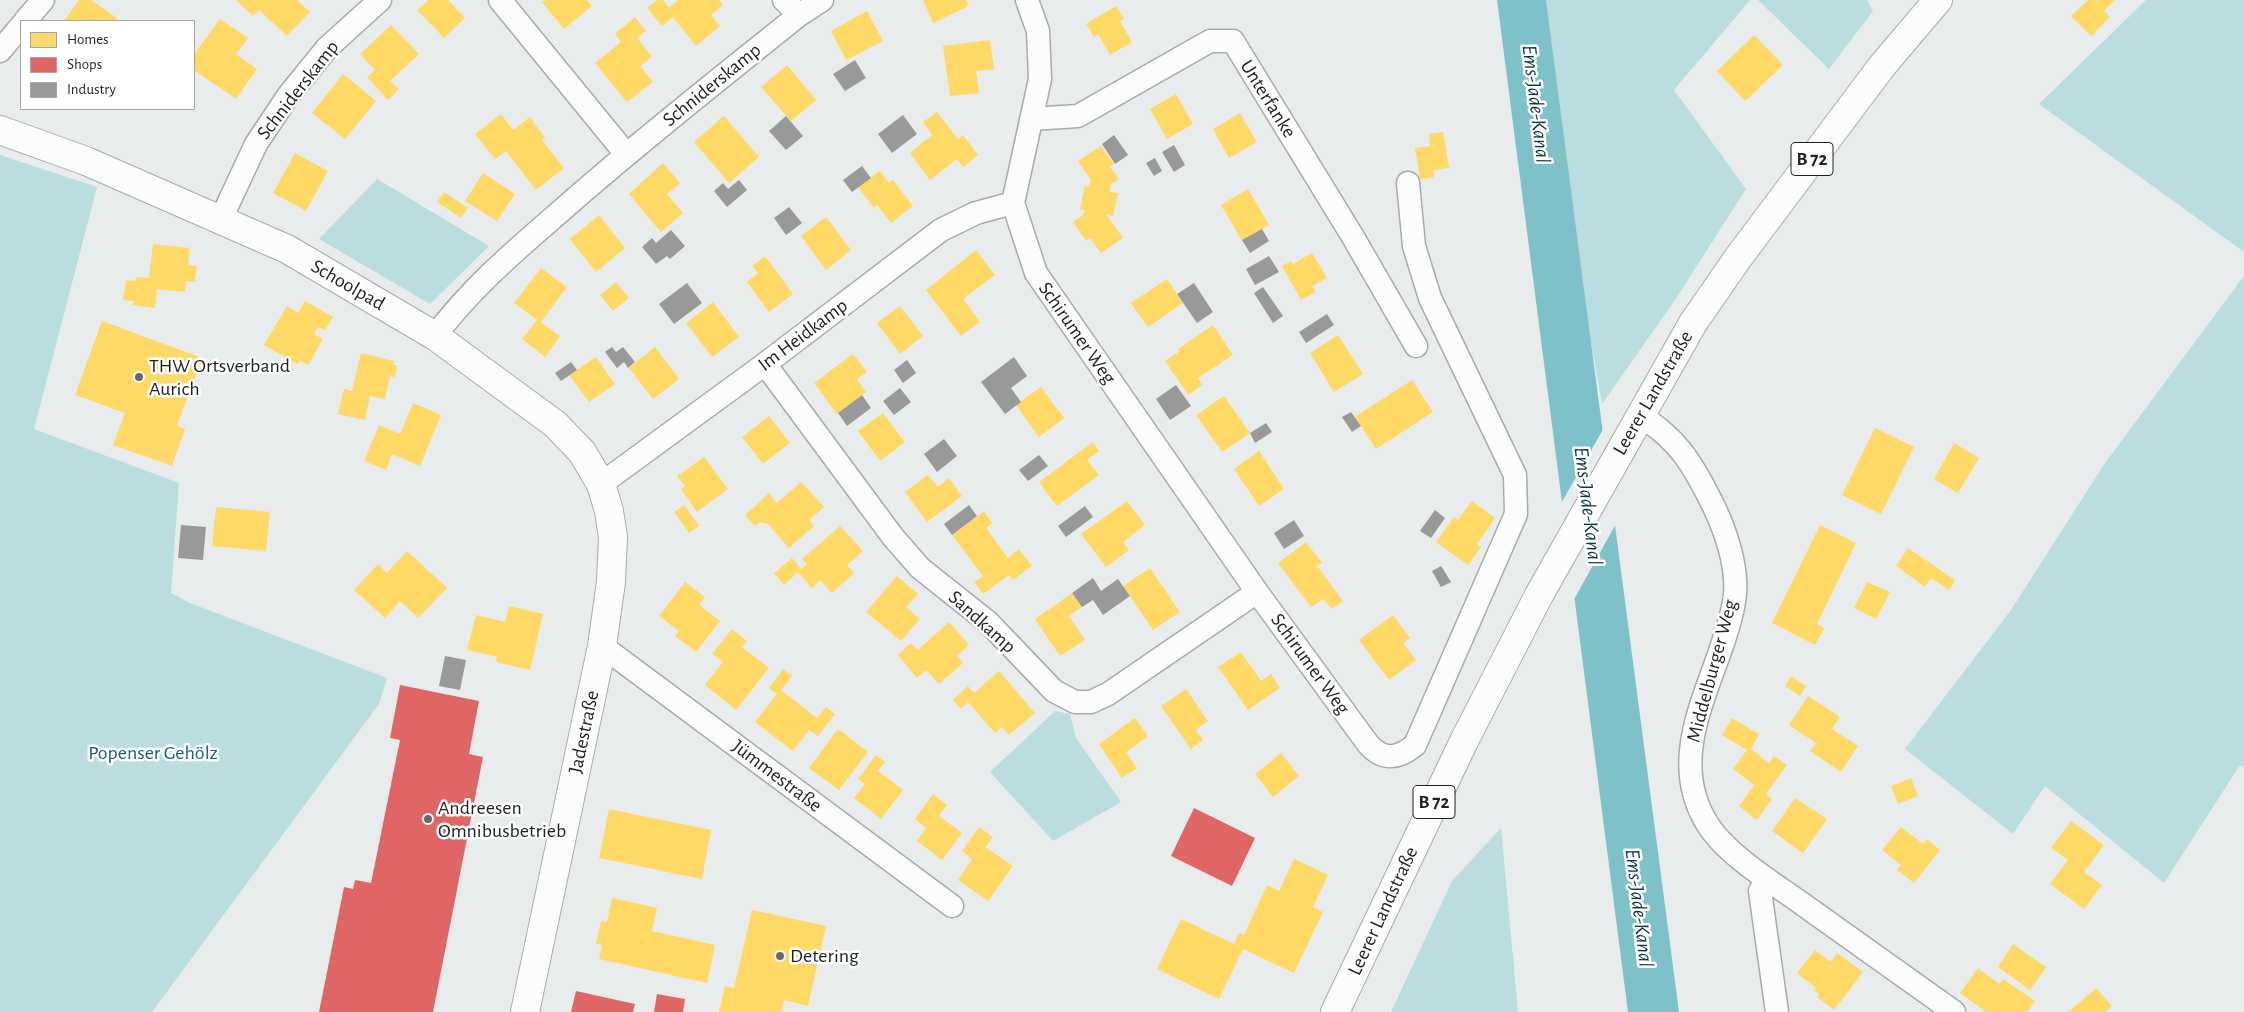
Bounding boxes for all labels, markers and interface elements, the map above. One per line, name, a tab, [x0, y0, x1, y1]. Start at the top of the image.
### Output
legend	[20, 20, 195, 110]
text: Homes	[67, 32, 109, 47]
street label: Schniderskamp	[252, 36, 344, 144]
street label: Schniderskamp	[658, 38, 766, 132]
water label: Ems-Jade-Kanal	[1516, 43, 1556, 165]
street label: Unterfanke	[1235, 56, 1301, 142]
text: Shops	[67, 57, 102, 72]
text: Industry	[67, 82, 116, 97]
road number: B 72	[1791, 142, 1833, 176]
street label: Schoolpad	[307, 254, 389, 316]
street label: Schirumer Weg	[1033, 277, 1121, 389]
street label: Im Heidkamp	[753, 293, 853, 377]
street label: Leerer Landstraße	[1608, 327, 1698, 459]
place label: THW Ortsverband Aurich	[149, 354, 290, 401]
marker: THW Ortsverband Aurich	[133, 371, 145, 383]
water label: Ems-Jade-Kanal	[1568, 445, 1608, 567]
street label: Sandkamp	[943, 585, 1021, 659]
street label: Middelburger Weg	[1681, 597, 1743, 745]
street label: Schirumer Weg	[1265, 609, 1355, 719]
street label: Jadestraße	[564, 688, 604, 776]
street label: Jümmestraße	[727, 734, 827, 818]
park label: Popenser Gehölz	[88, 741, 218, 765]
road number: B 72	[1413, 786, 1455, 819]
place label: Andreesen Omnibusbetrieb	[438, 796, 566, 843]
marker: Andreesen Omnibusbetrieb	[422, 813, 434, 825]
street label: Leerer Landstraße	[1343, 843, 1423, 979]
water label: Ems-Jade-Kanal	[1619, 847, 1659, 969]
place label: Detering	[790, 944, 859, 968]
marker: Detering	[774, 950, 786, 962]

